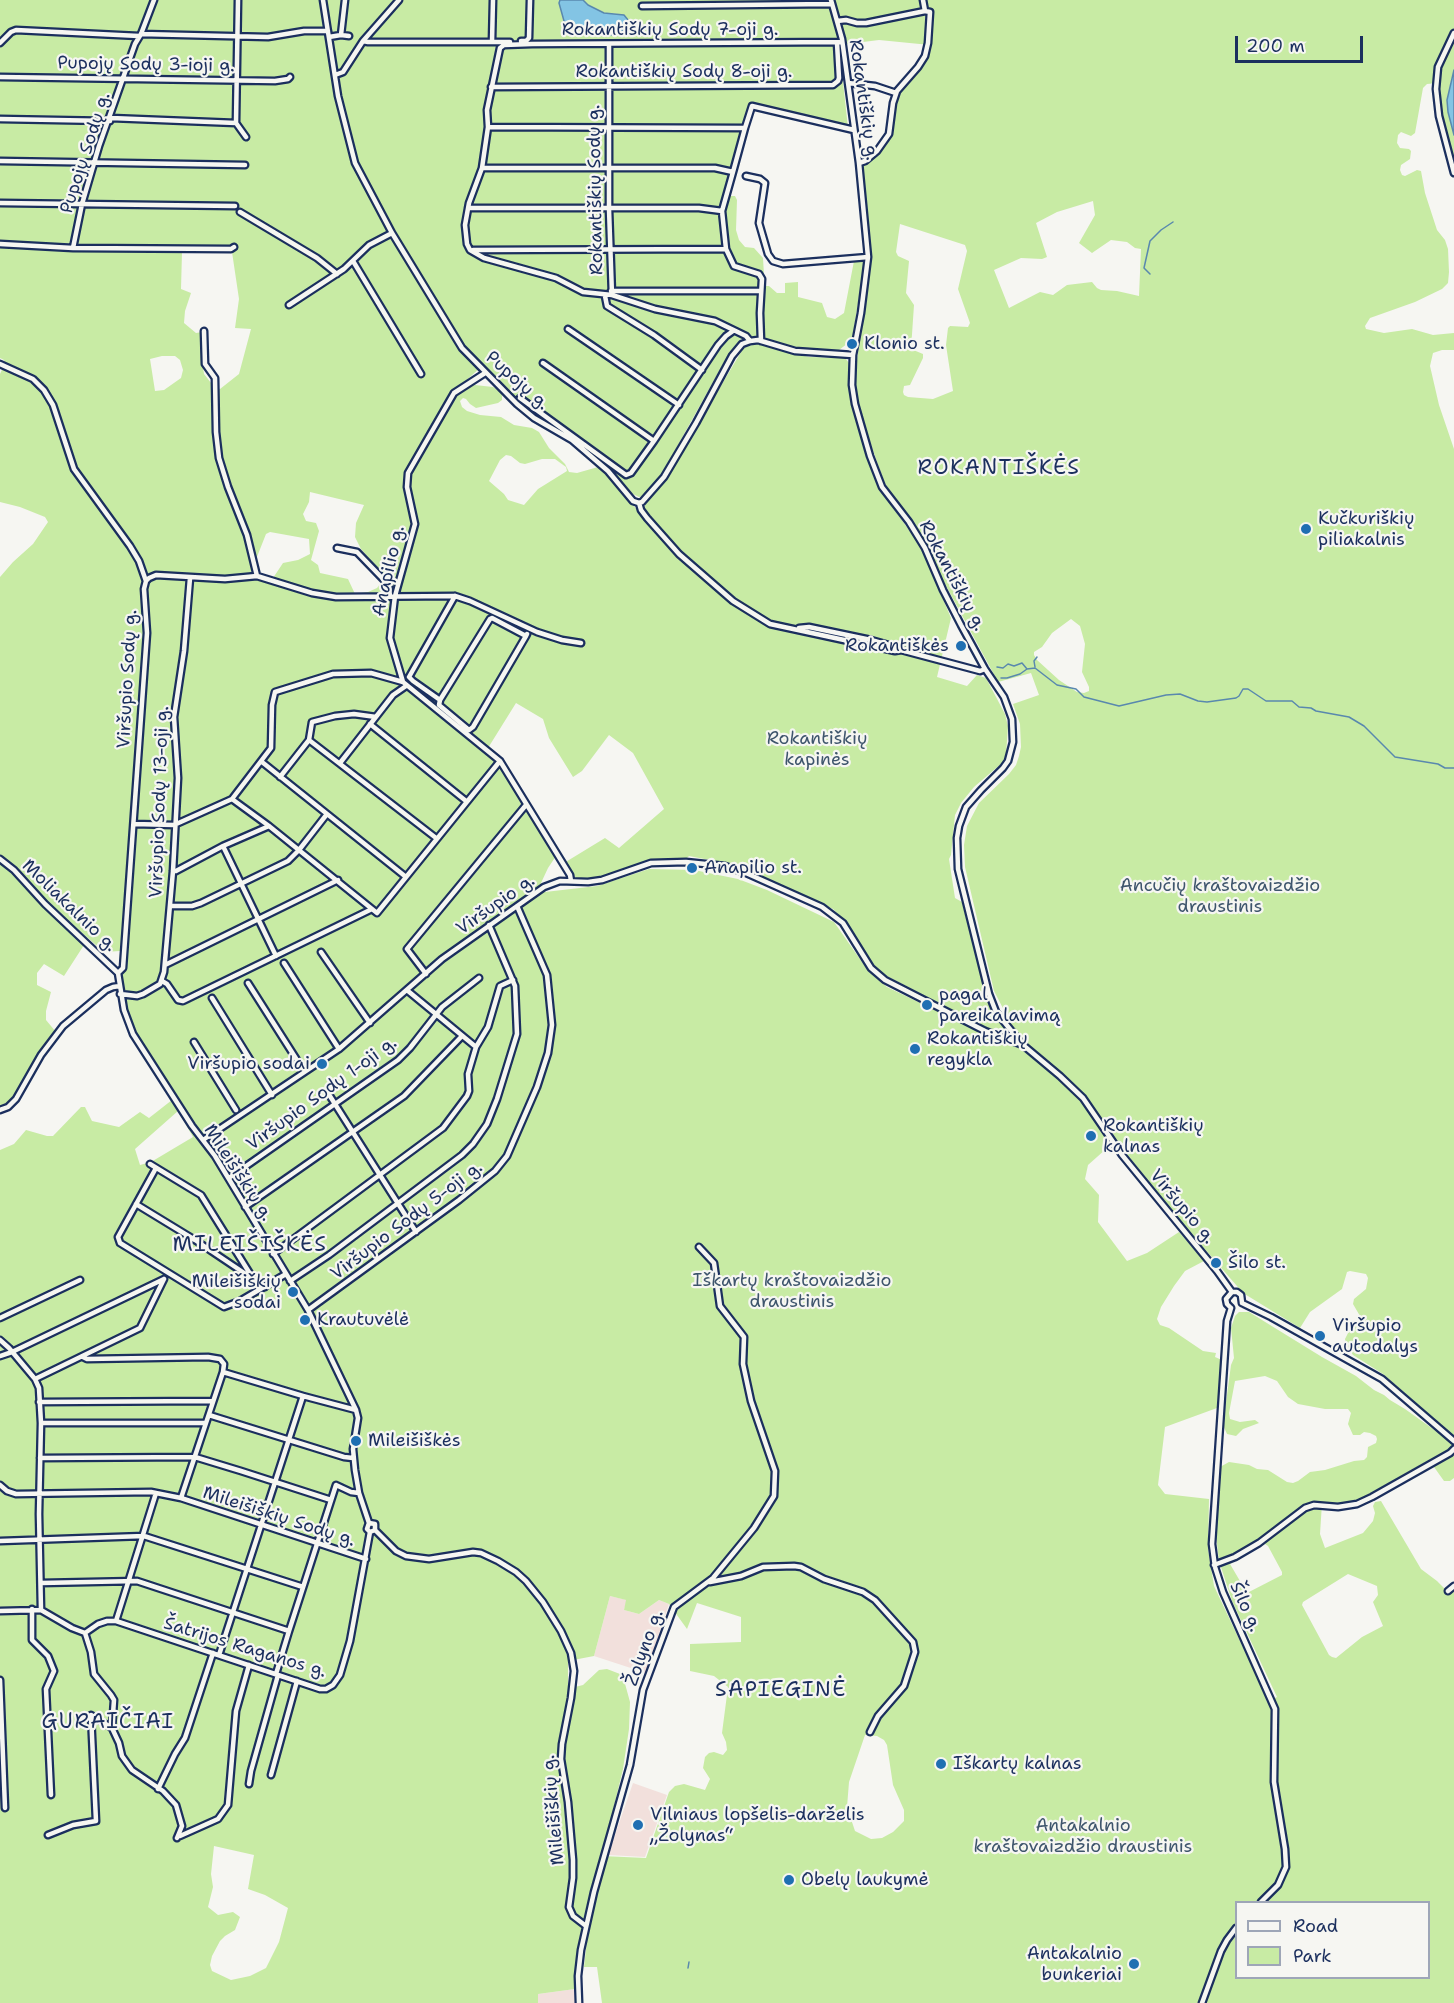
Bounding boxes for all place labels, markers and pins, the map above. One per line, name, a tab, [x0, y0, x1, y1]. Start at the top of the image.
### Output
place label: Klonio st.	[864, 333, 945, 355]
marker: Klonio st.	[845, 337, 859, 351]
place label: Kučkuriškių piliakalnis	[1318, 508, 1414, 550]
marker: Kučkuriškių piliakalnis	[1299, 522, 1313, 536]
place label: Rokantiškės	[845, 635, 949, 657]
marker: Rokantiškės	[954, 639, 968, 653]
place label: Anapilio st.	[704, 857, 802, 879]
marker: Anapilio st.	[685, 861, 699, 875]
place label: pagal pareikalavimą	[939, 984, 1060, 1026]
marker: pagal pareikalavimą	[920, 998, 934, 1012]
place label: Rokantiškių regykla	[927, 1028, 1028, 1070]
marker: Rokantiškių regykla	[908, 1042, 922, 1056]
place label: Viršupio sodai	[187, 1053, 310, 1075]
marker: Viršupio sodai	[315, 1057, 329, 1071]
place label: Rokantiškių kalnas	[1103, 1115, 1204, 1158]
marker: Rokantiškių kalnas	[1084, 1129, 1098, 1143]
place label: Šilo st.	[1228, 1252, 1286, 1274]
marker: Šilo st.	[1209, 1256, 1223, 1270]
place label: Mileišiškių sodai	[192, 1271, 281, 1314]
marker: Mileišiškių sodai	[286, 1285, 300, 1299]
place label: Krautuvėlė	[317, 1309, 409, 1331]
marker: Krautuvėlė	[298, 1313, 312, 1327]
place label: Viršupio autodalys	[1332, 1315, 1418, 1358]
marker: Viršupio autodalys	[1313, 1329, 1327, 1343]
place label: Mileišiškės	[368, 1430, 461, 1452]
marker: Mileišiškės	[349, 1434, 363, 1448]
place label: Iškartų kalnas	[953, 1753, 1082, 1775]
marker: Iškartų kalnas	[934, 1757, 948, 1771]
place label: Vilniaus lopšelis-darželis „Žolynas“	[650, 1804, 865, 1846]
marker: Vilniaus lopšelis-darželis „Žolynas“	[631, 1818, 645, 1832]
place label: Obelų laukymė	[801, 1869, 929, 1891]
marker: Obelų laukymė	[782, 1873, 796, 1887]
place label: Antakalnio bunkeriai	[1027, 1943, 1122, 1986]
marker: Antakalnio bunkeriai	[1127, 1957, 1141, 1971]

